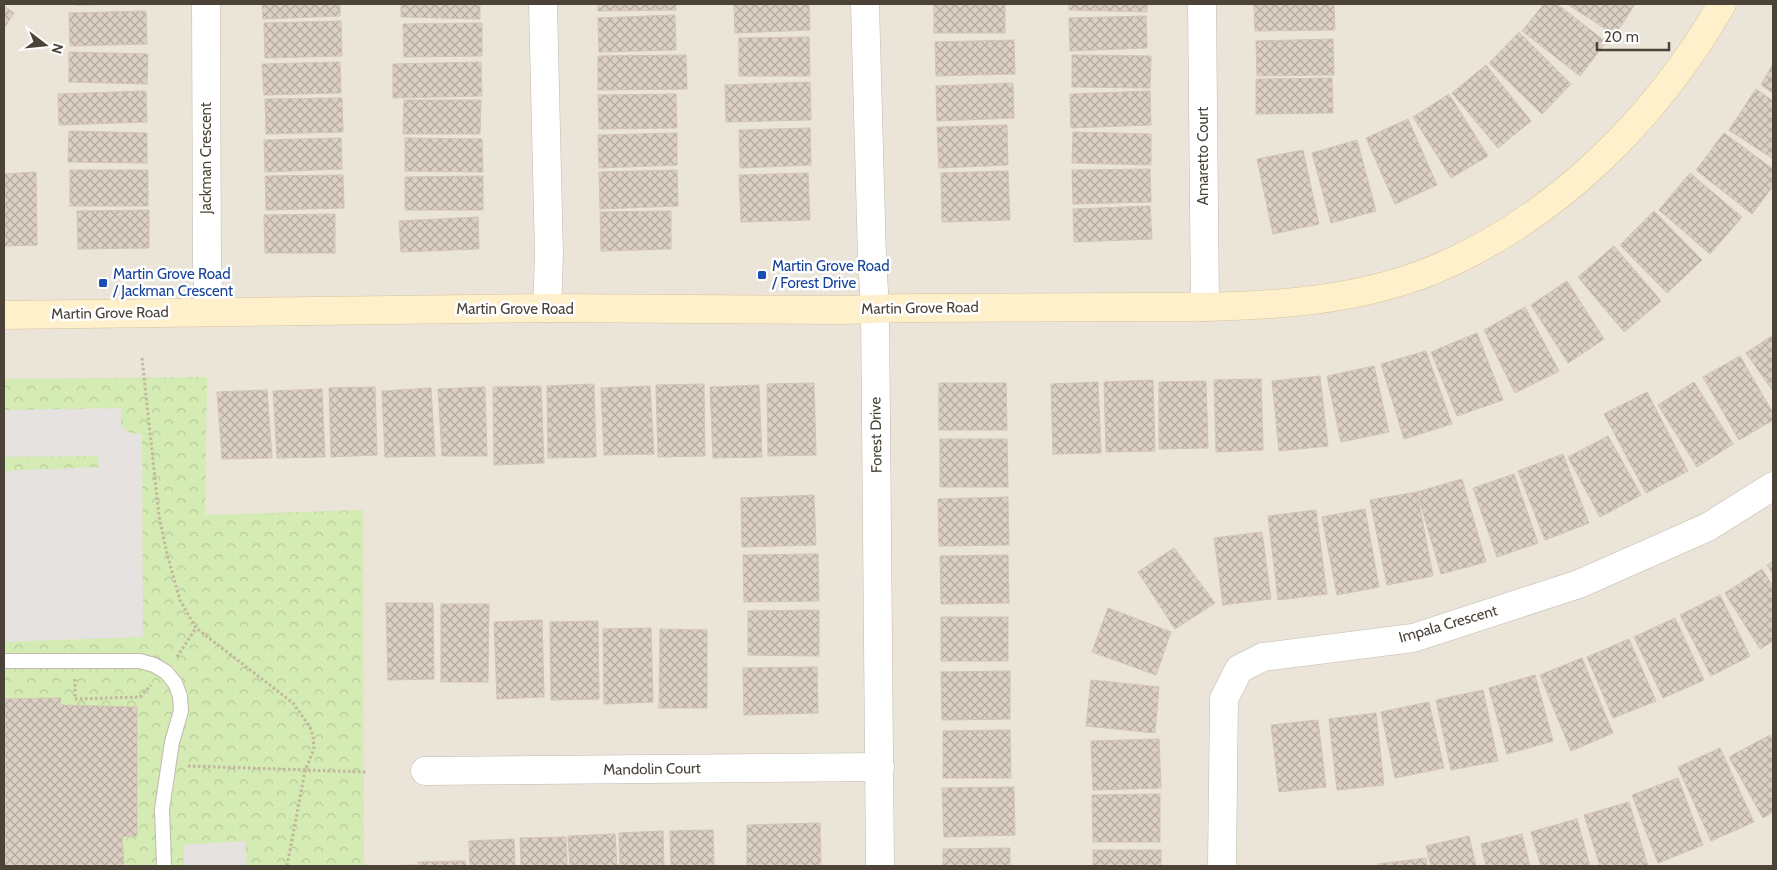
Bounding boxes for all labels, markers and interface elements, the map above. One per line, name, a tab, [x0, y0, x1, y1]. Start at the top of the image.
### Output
north arrow	[20, 20, 70, 70]
scale bar	[1597, 20, 1670, 52]
text: 20 m	[1604, 28, 1639, 46]
text: N	[47, 41, 68, 56]
street label: Jackman Crescent	[197, 102, 215, 215]
street label: Amaretto Court	[1194, 107, 1212, 205]
place label: Martin Grove Road / Forest Drive	[771, 257, 890, 292]
place label: Martin Grove Road / Jackman Crescent	[112, 265, 233, 300]
marker: Martin Grove Road / Forest Drive	[756, 269, 768, 281]
marker: Martin Grove Road / Jackman Crescent	[97, 277, 109, 289]
street label: Martin Grove Road	[861, 298, 979, 318]
street label: Martin Grove Road	[456, 300, 574, 318]
street label: Martin Grove Road	[51, 303, 169, 323]
street label: Forest Drive	[866, 397, 886, 473]
street label: Impala Crescent	[1397, 601, 1499, 647]
street label: Mandolin Court	[603, 759, 701, 779]

